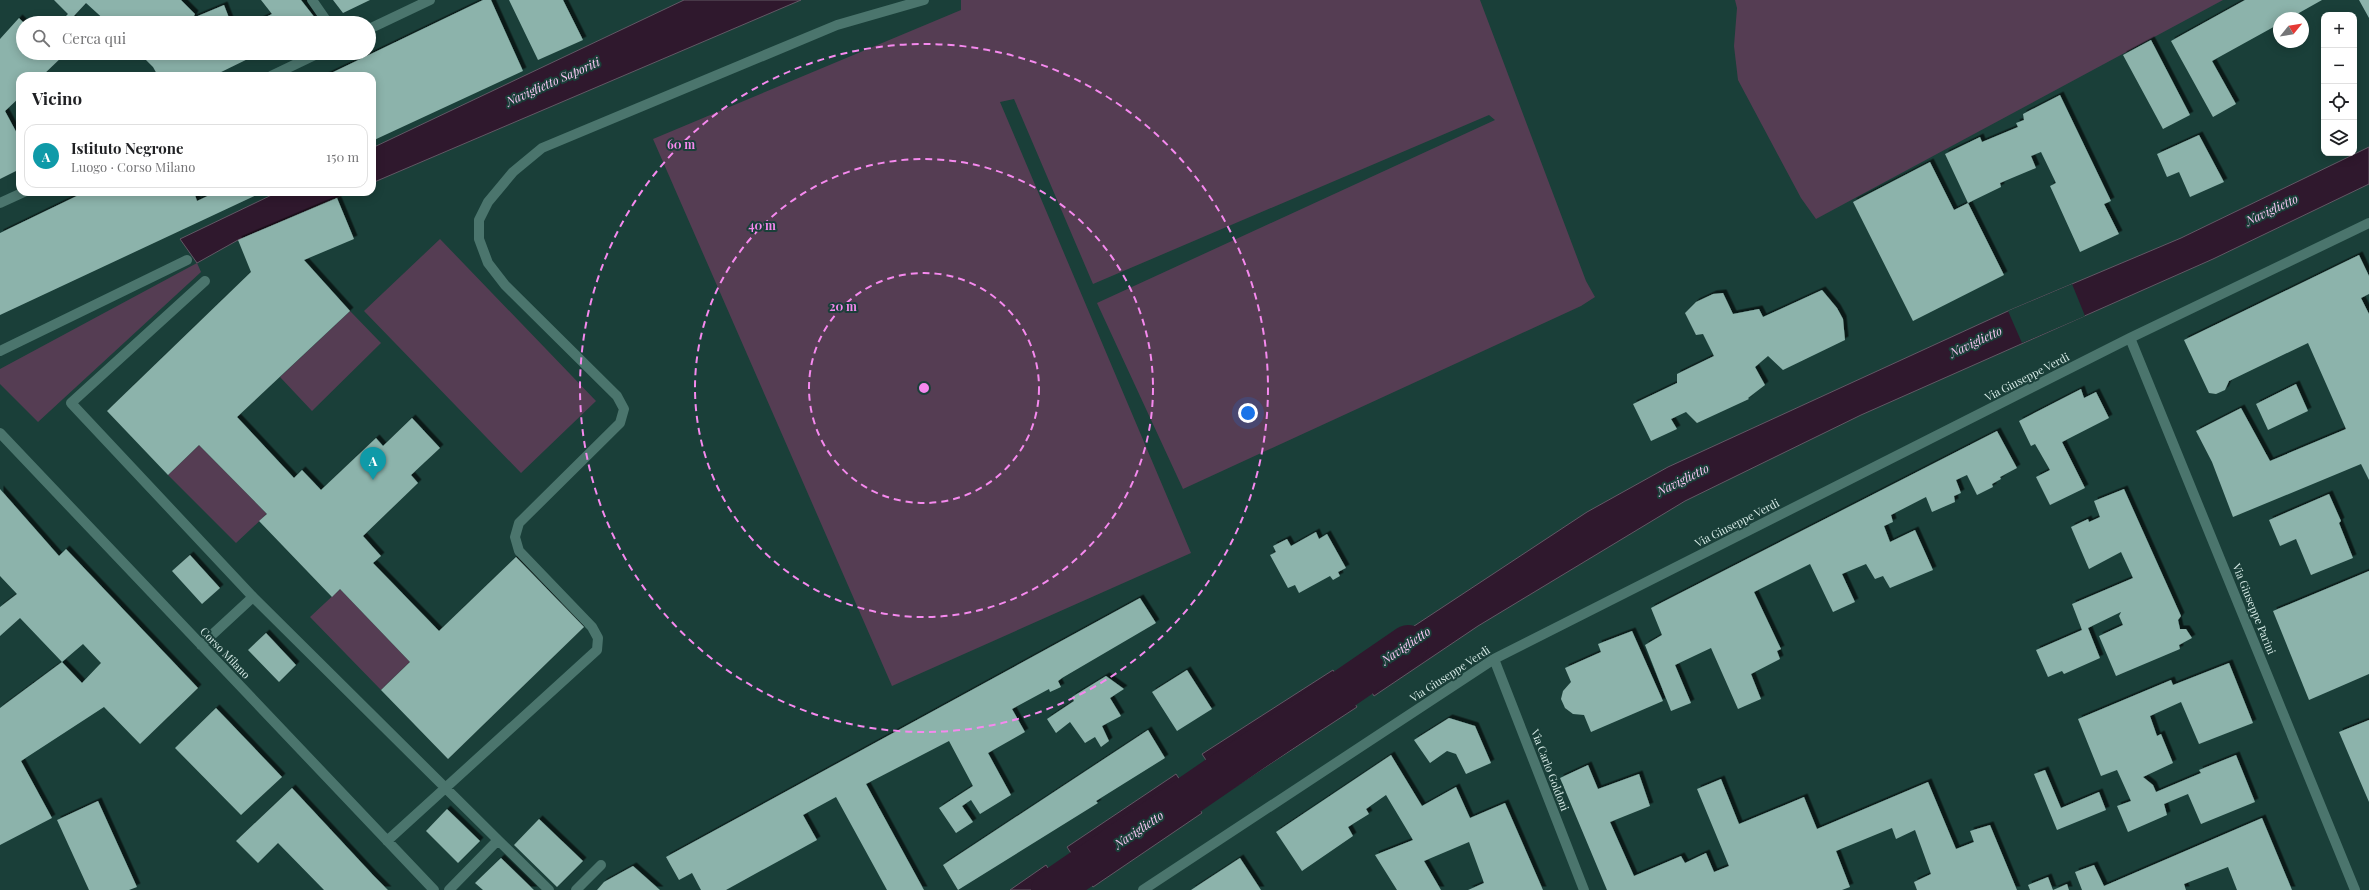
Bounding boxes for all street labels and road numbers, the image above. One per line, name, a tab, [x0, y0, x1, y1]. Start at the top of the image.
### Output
street label: Via Giuseppe Verdi	[1981, 349, 2071, 405]
street label: Via Giuseppe Verdi	[1691, 495, 1781, 551]
street label: Via Giuseppe Parini	[2229, 560, 2280, 656]
street label: Corso Milano	[197, 624, 254, 682]
street label: Via Giuseppe Verdi	[1406, 642, 1493, 706]
street label: Via Carlo Goldoni	[1528, 726, 1573, 813]

